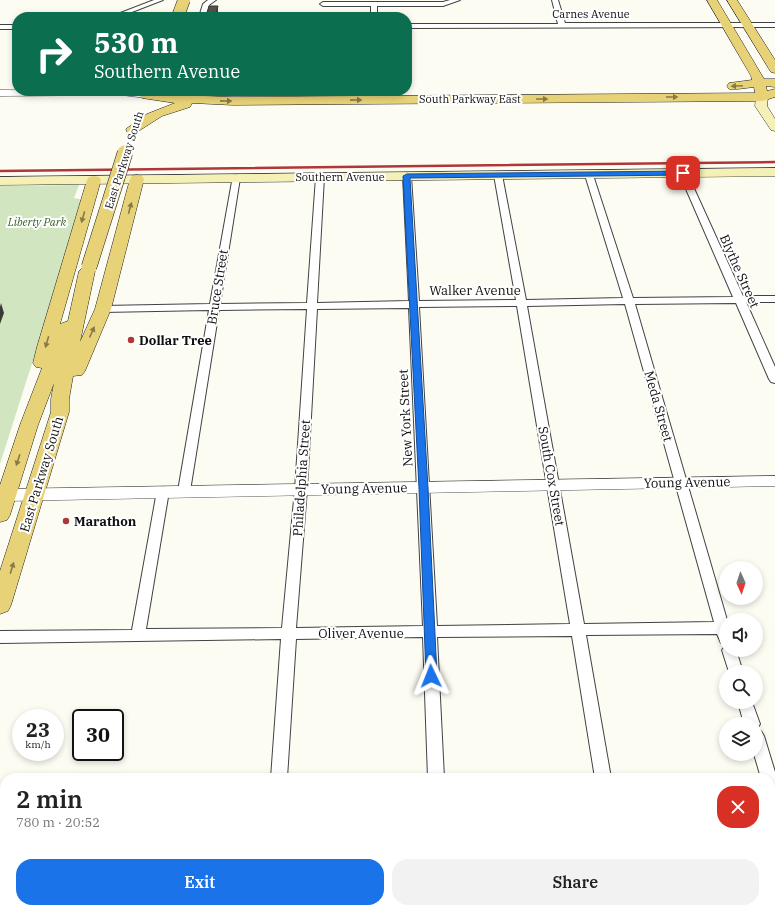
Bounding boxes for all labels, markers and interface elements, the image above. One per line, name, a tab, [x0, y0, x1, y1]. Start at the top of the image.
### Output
street label: Carnes Avenue	[552, 7, 630, 21]
text: 530 m	[94, 24, 178, 61]
icon: right	[28, 28, 80, 80]
text: Southern Avenue	[94, 60, 240, 83]
one-way arrow	[730, 83, 743, 89]
street label: South Parkway East	[419, 92, 521, 106]
one-way arrow	[666, 94, 678, 101]
one-way arrow	[536, 96, 549, 102]
one-way arrow	[350, 97, 363, 103]
one-way arrow	[220, 98, 233, 104]
street label: East Parkway South	[102, 109, 146, 211]
pin	[666, 156, 700, 190]
icon: arrive	[672, 162, 694, 184]
street label: Southern Avenue	[295, 170, 385, 184]
one-way arrow	[127, 202, 133, 214]
one-way arrow	[80, 212, 86, 224]
park label: Liberty Park	[7, 215, 67, 229]
street label: Blythe Street	[716, 232, 763, 311]
street label: Bruce Street	[203, 248, 232, 326]
street label: Walker Avenue	[429, 282, 521, 299]
one-way arrow	[89, 327, 95, 338]
place label: Dollar Tree	[139, 332, 212, 349]
marker: Dollar Tree	[126, 335, 136, 345]
one-way arrow	[44, 336, 50, 348]
street label: New York Street	[394, 368, 417, 467]
street label: Meda Street	[640, 369, 677, 444]
street label: East Parkway South	[16, 414, 67, 534]
street label: Philadelphia Street	[289, 419, 314, 537]
street label: South Cox Street	[534, 425, 569, 528]
one-way arrow	[15, 454, 21, 466]
street label: Young Avenue	[643, 473, 731, 492]
street label: Young Avenue	[320, 479, 408, 498]
place label: Marathon	[74, 513, 137, 530]
marker: Marathon	[61, 516, 71, 526]
one-way arrow	[9, 561, 15, 573]
north arrow	[719, 561, 763, 605]
map controls	[719, 561, 763, 761]
button: sound	[719, 613, 763, 657]
street label: Oliver Avenue	[318, 625, 404, 642]
position arrow	[410, 655, 452, 697]
button: search	[719, 665, 763, 709]
speed limit sign: 30	[72, 709, 124, 761]
text: 23	[26, 716, 50, 743]
button: layers	[719, 717, 763, 761]
text: km/h	[25, 738, 51, 751]
text: 2 min	[16, 783, 83, 815]
button: close	[717, 786, 759, 828]
text: 780 m · 20:52	[16, 814, 100, 831]
button: Exit	[16, 859, 384, 905]
button: Share	[392, 859, 759, 905]

